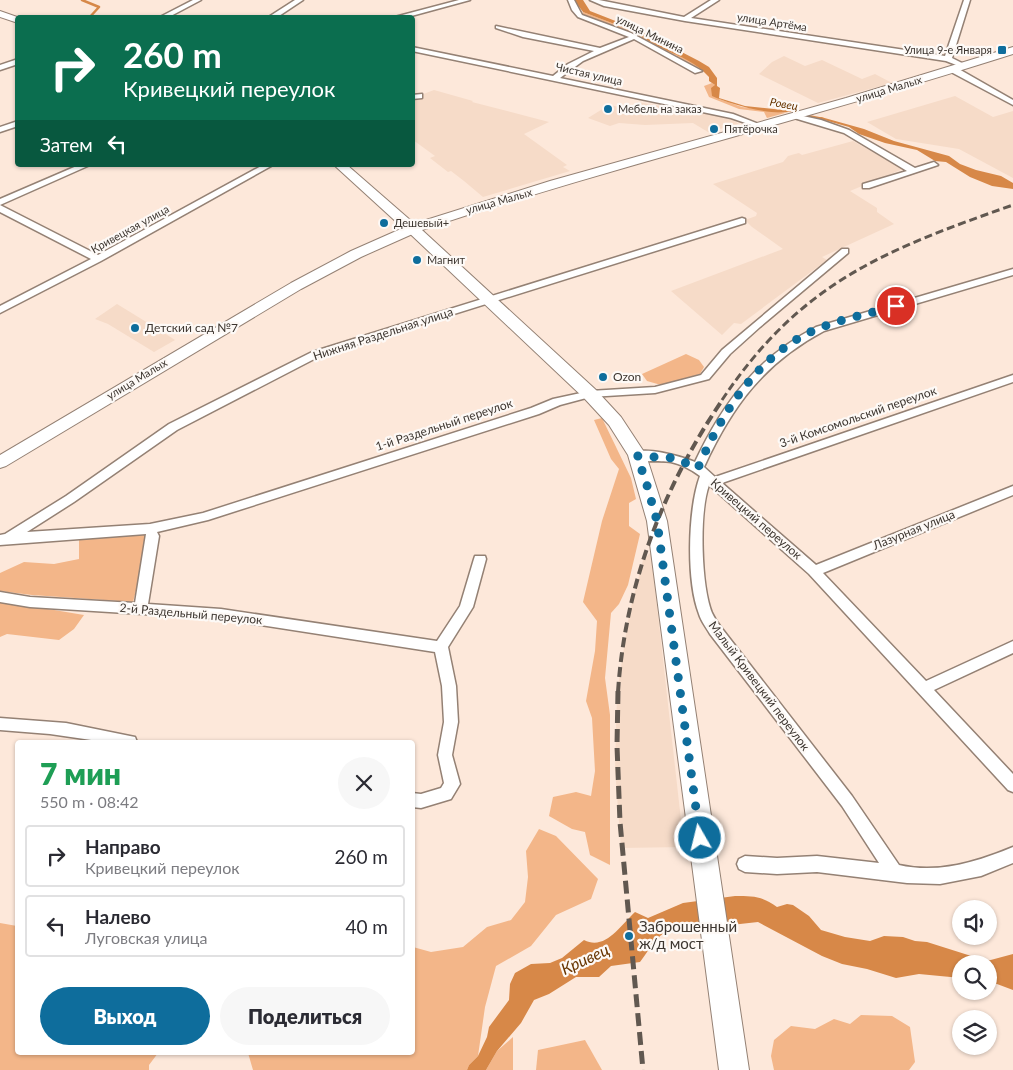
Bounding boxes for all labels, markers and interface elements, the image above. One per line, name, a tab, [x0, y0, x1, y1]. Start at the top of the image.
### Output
street label: улица Артёма	[736, 10, 808, 33]
street label: улица Минина	[614, 12, 686, 56]
text: 260 m	[123, 33, 222, 75]
icon: right	[40, 35, 105, 100]
place label: Улица 9-е Января	[904, 43, 992, 56]
marker: Улица 9-е Января	[996, 44, 1008, 56]
street label: Чистая улица	[555, 60, 624, 87]
street label: улица Малых	[854, 72, 924, 105]
text: Кривецкий переулок	[123, 75, 335, 102]
water label: Ровец	[769, 95, 799, 112]
place label: Мебель на заказ	[618, 102, 702, 115]
marker: Мебель на заказ	[602, 103, 614, 115]
place label: Пятёрочка	[724, 122, 778, 135]
marker: Пятёрочка	[708, 123, 720, 135]
icon: left	[103, 130, 131, 158]
text: Затем	[40, 133, 93, 156]
street label: улица Малых	[464, 185, 534, 216]
street label: Кривецкая улица	[88, 202, 171, 255]
place label: Дешевый+	[394, 216, 449, 229]
marker: Дешевый+	[378, 217, 390, 229]
place label: Магнит	[427, 253, 466, 266]
marker: Магнит	[411, 254, 423, 266]
pin	[875, 285, 917, 327]
icon: arrive	[882, 292, 910, 320]
street label: Нижняя Раздельная улица	[311, 304, 455, 363]
place label: Детский сад №7	[145, 320, 238, 335]
marker: Детский сад №7	[129, 322, 141, 334]
street label: улица Малых	[104, 355, 170, 402]
place label: Ozon	[613, 369, 641, 384]
marker: Ozon	[597, 371, 609, 383]
street label: 3-й Комсомольский переулок	[777, 382, 939, 450]
street label: 1-й Раздельный переулок	[373, 395, 515, 454]
street label: Кривецкий переулок	[708, 475, 806, 563]
street label: Лазурная улица	[870, 506, 957, 553]
street label: 2-й Раздельный переулок	[119, 600, 264, 627]
street label: Малый Кривецкий переулок	[706, 618, 814, 754]
text: 7 мин	[40, 755, 121, 791]
button: close	[338, 757, 390, 809]
text: 550 m · 08:42	[40, 792, 139, 811]
position arrow	[673, 811, 725, 863]
text: Направо	[85, 835, 161, 858]
icon: right	[42, 842, 70, 870]
text: 260 m	[334, 845, 388, 868]
text: Кривецкий переулок	[85, 858, 240, 877]
map controls	[952, 900, 997, 1055]
button: sound	[952, 900, 997, 945]
text: Налево	[85, 905, 151, 928]
icon: left	[42, 912, 70, 940]
text: 40 m	[345, 915, 388, 938]
place label: Заброшенный ж/д мост	[639, 917, 737, 952]
text: Луговская улица	[85, 928, 207, 947]
marker: Заброшенный ж/д мост	[623, 930, 635, 942]
water label: Кривец	[558, 939, 612, 978]
button: search	[952, 955, 997, 1000]
button: Выход	[40, 987, 210, 1045]
button: Поделиться	[220, 987, 390, 1045]
button: layers	[952, 1010, 997, 1055]

